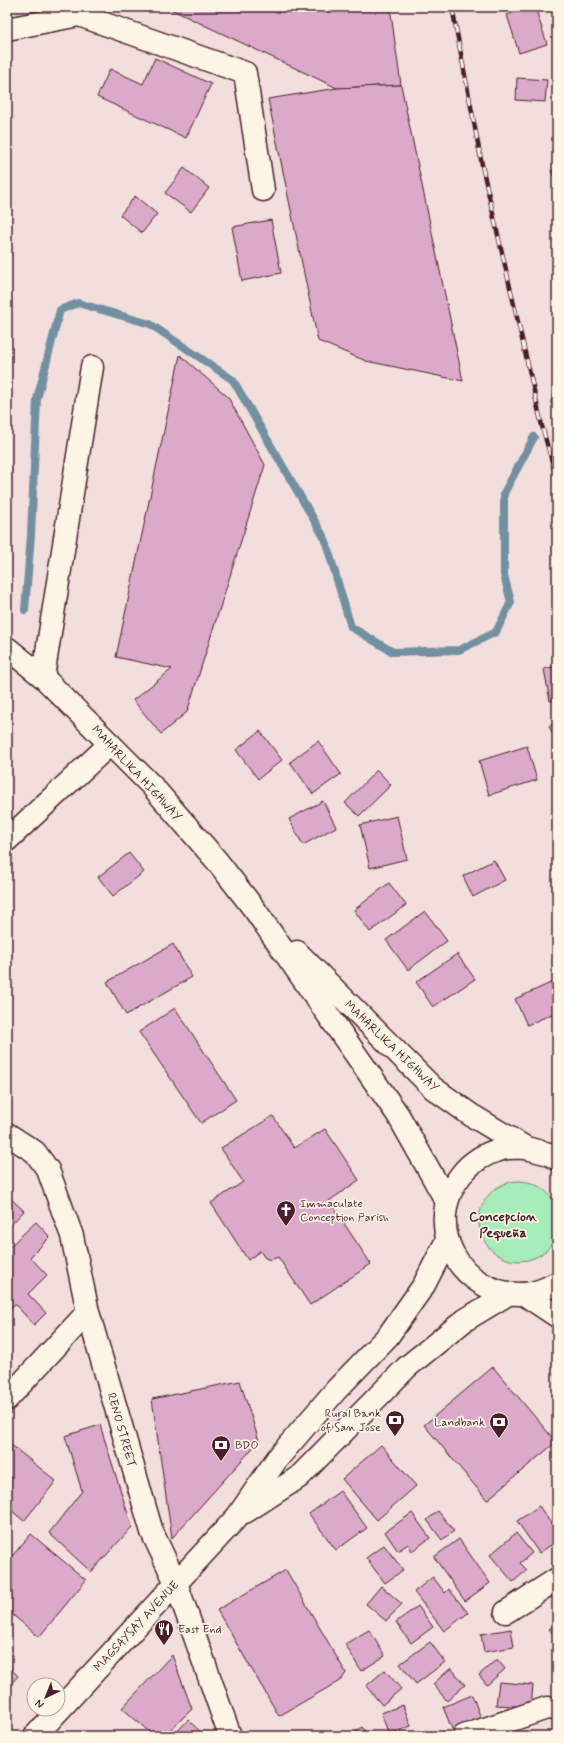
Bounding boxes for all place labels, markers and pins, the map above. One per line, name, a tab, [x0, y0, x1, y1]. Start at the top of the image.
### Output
place label: Immaculate Conception Parish	[300, 1196, 389, 1226]
church icon: Immaculate Conception Parish	[275, 1199, 297, 1227]
place label: Rural Bank of San Jose	[321, 1406, 381, 1436]
bank icon: Rural Bank of San Jose	[384, 1409, 406, 1437]
bank icon: Landbank	[488, 1411, 510, 1439]
place label: Landbank	[434, 1415, 485, 1431]
bank icon: BDO	[210, 1434, 232, 1462]
place label: BDO	[235, 1438, 259, 1454]
restaurant icon: East End	[153, 1618, 175, 1646]
place label: East End	[178, 1622, 222, 1638]

